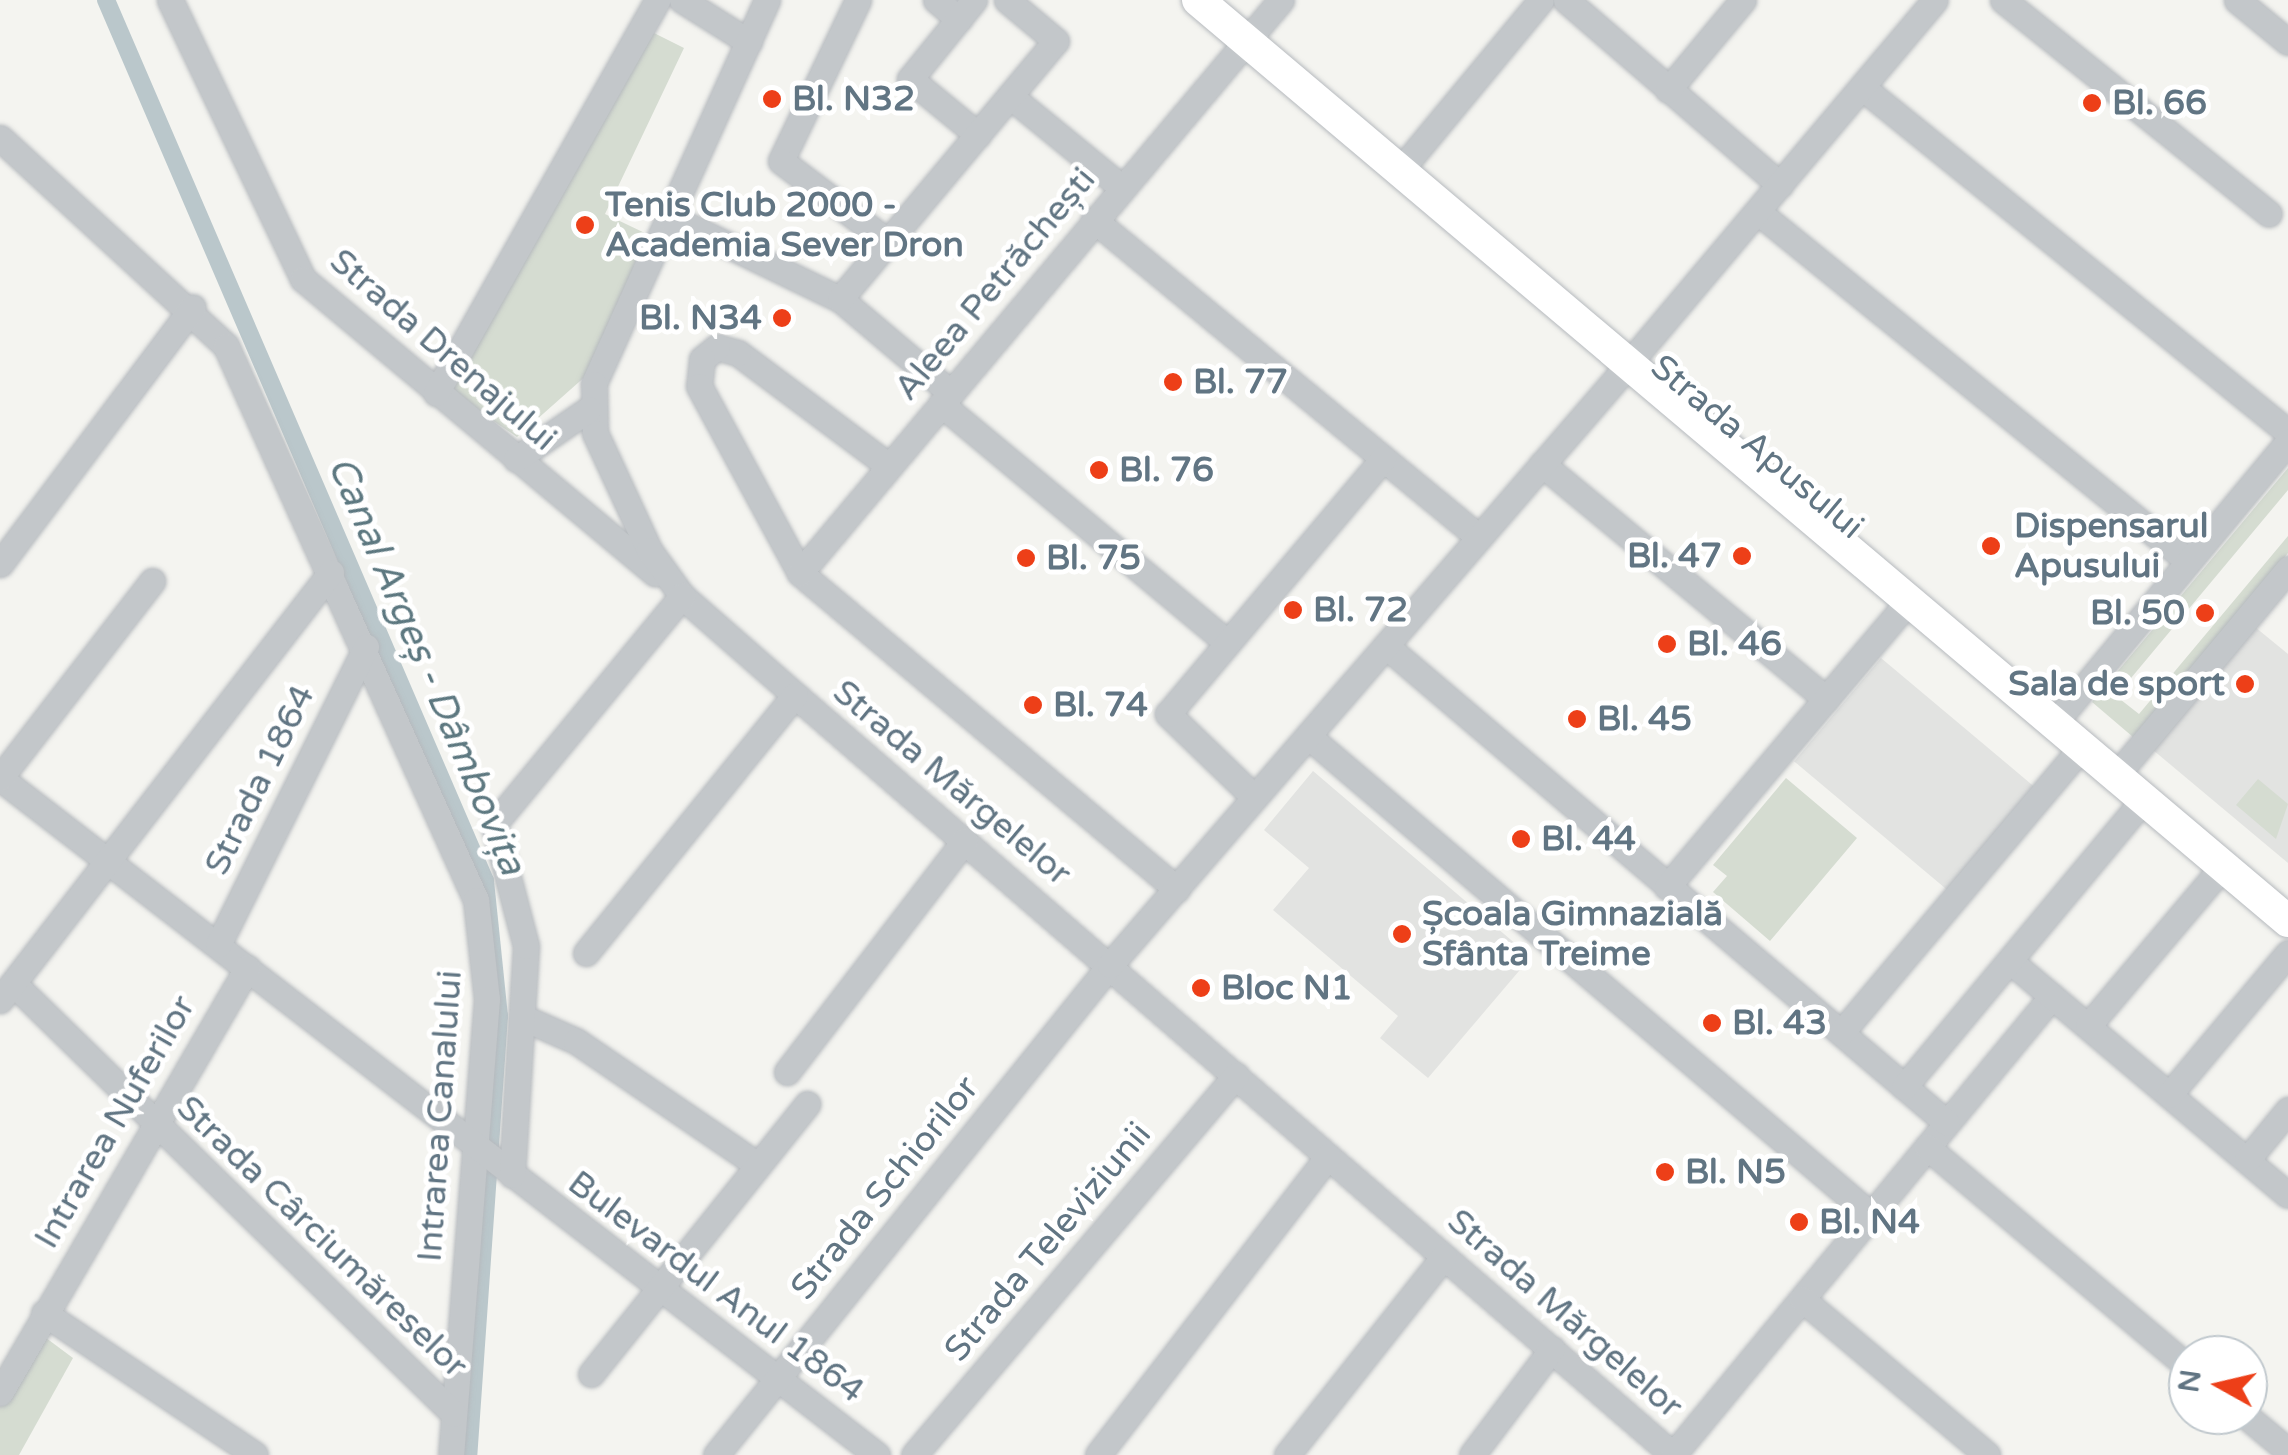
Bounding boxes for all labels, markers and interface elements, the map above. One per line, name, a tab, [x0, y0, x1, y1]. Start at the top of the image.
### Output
place label: Bl. N32	[792, 78, 915, 120]
place label: Bl. 66	[2112, 82, 2207, 124]
marker: Bl. N32	[761, 88, 783, 110]
marker: Bl. 66	[2081, 92, 2103, 114]
street label: Aleea Petrăchești	[885, 159, 1105, 409]
place label: Tenis Club 2000 - Academia Sever Dron	[605, 184, 964, 266]
marker: Tenis Club 2000 - Academia Sever Dron	[574, 214, 596, 236]
street label: Strada Drenajului	[321, 240, 565, 460]
place label: Bl. N34	[639, 297, 762, 339]
marker: Bl. N34	[771, 307, 793, 329]
street label: Strada Apusului	[1642, 346, 1872, 548]
place label: Bl. 77	[1193, 361, 1288, 403]
marker: Bl. 77	[1162, 371, 1184, 393]
place label: Bl. 76	[1119, 449, 1214, 491]
water label: Canal Argeș - Dâmbovița	[317, 450, 535, 882]
marker: Bl. 76	[1088, 459, 1110, 481]
place label: Dispensarul Apusului	[2014, 505, 2209, 587]
marker: Dispensarul Apusului	[1978, 533, 2004, 559]
place label: Bl. 47	[1627, 535, 1722, 577]
place label: Bl. 75	[1046, 537, 1141, 579]
marker: Bl. 47	[1731, 545, 1753, 567]
marker: Bl. 75	[1015, 547, 1037, 569]
place label: Bl. 72	[1313, 589, 1408, 631]
place label: Bl. 50	[2090, 592, 2185, 634]
marker: Bl. 72	[1282, 599, 1304, 621]
marker: Bl. 50	[2194, 602, 2216, 624]
place label: Bl. 46	[1687, 623, 1782, 665]
marker: Bl. 46	[1656, 633, 1678, 655]
place label: Sala de sport	[2008, 663, 2225, 705]
street label: Strada Mărgelelor	[824, 671, 1080, 895]
marker: Sala de sport	[2234, 673, 2256, 695]
street label: Strada 1864	[196, 678, 324, 882]
place label: Bl. 74	[1053, 684, 1148, 726]
marker: Bl. 74	[1022, 694, 1044, 716]
place label: Bl. 45	[1597, 698, 1692, 740]
marker: Bl. 45	[1566, 708, 1588, 730]
place label: Bl. 44	[1541, 818, 1636, 860]
marker: Bl. 44	[1510, 828, 1532, 850]
place label: Școala Gimnazială Sfânta Treime	[1422, 893, 1723, 975]
marker: Școala Gimnazială Sfânta Treime	[1391, 923, 1413, 945]
place label: Bloc N1	[1221, 967, 1353, 1009]
street label: Intrarea Canalului	[409, 969, 471, 1263]
marker: Bloc N1	[1190, 977, 1212, 999]
street label: Intrarea Nuferilor	[26, 988, 204, 1256]
place label: Bl. 43	[1732, 1002, 1827, 1044]
marker: Bl. 43	[1701, 1012, 1723, 1034]
street label: Strada Schiorilor	[782, 1068, 988, 1308]
street label: Strada Cârciumăreselor	[168, 1087, 476, 1387]
street label: Strada Televiziunii	[936, 1114, 1160, 1370]
place label: Bl. N5	[1685, 1151, 1786, 1193]
marker: Bl. N5	[1654, 1161, 1676, 1183]
street label: Bulevardul Anul 1864	[560, 1162, 872, 1412]
street label: Strada Mărgelelor	[1439, 1200, 1691, 1428]
place label: Bl. N4	[1819, 1201, 1920, 1243]
marker: Bl. N4	[1788, 1211, 1810, 1233]
north arrow	[2168, 1335, 2268, 1435]
text: N	[2172, 1368, 2209, 1395]

